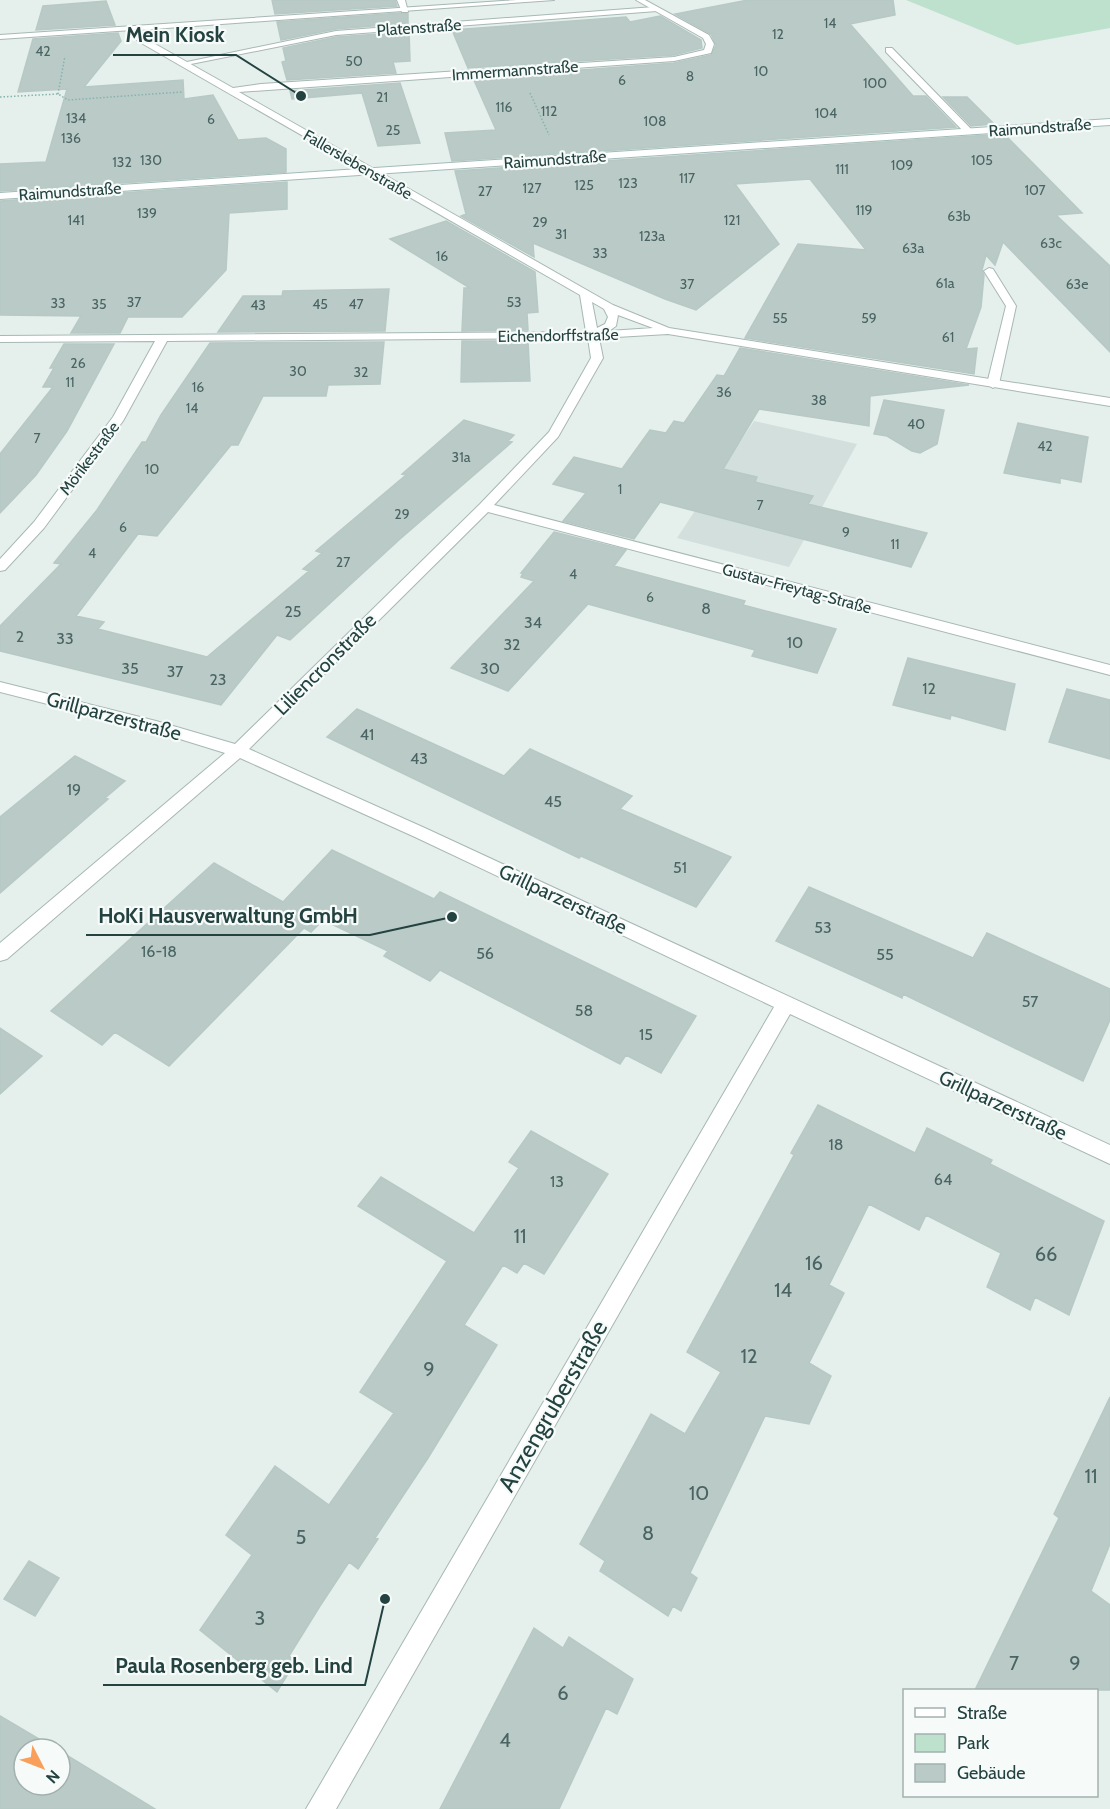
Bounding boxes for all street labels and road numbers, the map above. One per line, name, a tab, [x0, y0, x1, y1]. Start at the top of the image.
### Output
street label: Platenstraße	[376, 15, 462, 40]
street label: Immermannstraße	[451, 57, 579, 84]
street label: Raimundstraße	[988, 114, 1092, 141]
street label: Fallerslebenstraße	[300, 126, 415, 203]
street label: Raimundstraße	[503, 146, 607, 173]
street label: Raimundstraße	[18, 178, 122, 205]
street label: Eichendorffstraße	[497, 325, 619, 346]
street label: Mörikestraße	[56, 418, 123, 499]
street label: Gustav-Freytag-Straße	[720, 559, 874, 618]
street label: Liliencronstraße	[269, 608, 381, 720]
street label: Grillparzerstraße	[44, 686, 184, 746]
street label: Grillparzerstraße	[495, 859, 631, 939]
street label: Grillparzerstraße	[935, 1065, 1071, 1145]
street label: Anzengruberstraße	[492, 1315, 613, 1497]

